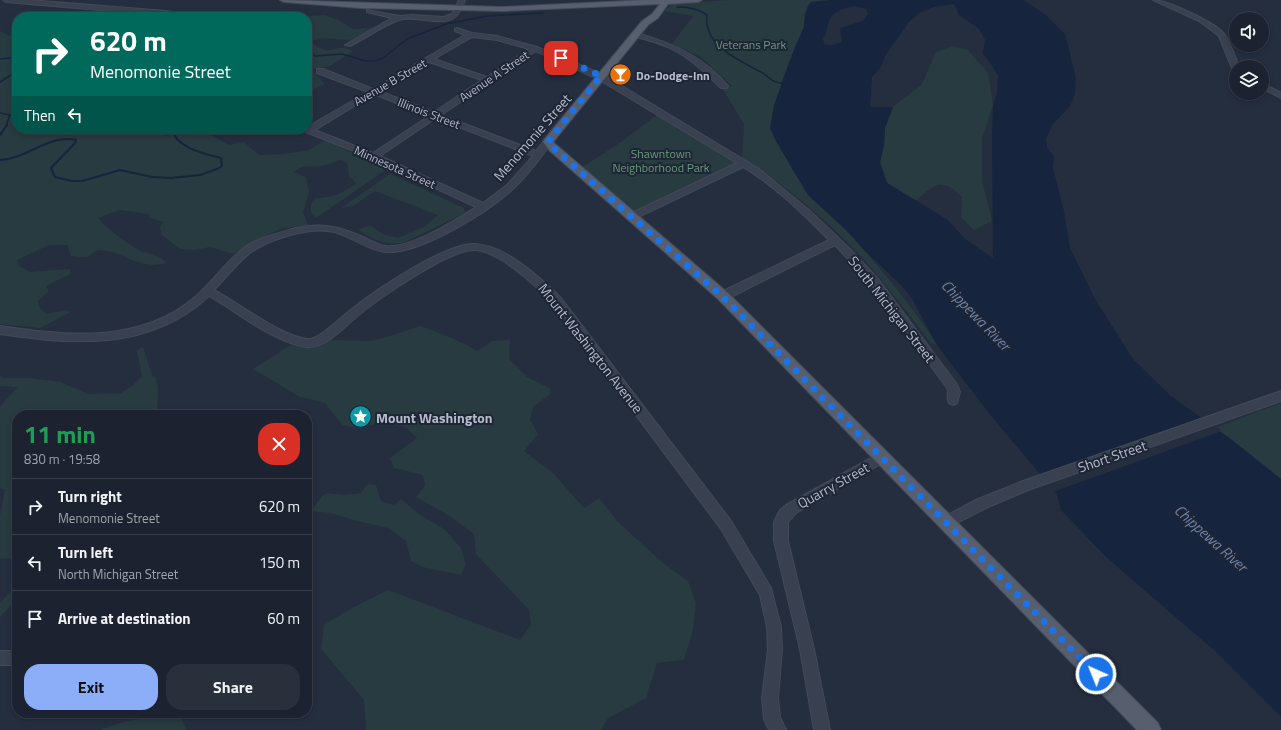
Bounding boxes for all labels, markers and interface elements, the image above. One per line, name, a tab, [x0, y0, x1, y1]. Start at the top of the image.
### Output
map controls	[1229, 12, 1269, 100]
button: sound	[1229, 12, 1269, 52]
text: 620 m	[90, 19, 167, 62]
icon: right	[24, 28, 76, 80]
park label: Veterans Park	[716, 35, 787, 54]
pin	[544, 41, 578, 75]
street label: Avenue A Street	[455, 45, 534, 106]
icon: arrive	[550, 47, 572, 69]
street label: Avenue B Street	[350, 53, 431, 111]
text: Menomonie Street	[90, 58, 231, 85]
button: layers	[1229, 60, 1269, 100]
bar icon: Do-Dodge-Inn	[607, 62, 633, 88]
place label: Do-Dodge-Inn	[636, 66, 710, 85]
street label: Menomonie Street	[488, 89, 576, 185]
street label: Illinois Street	[395, 92, 464, 134]
text: Then	[24, 104, 56, 127]
icon: left	[64, 104, 86, 126]
street label: Minnesota Street	[351, 141, 439, 194]
park label: Shawntown Neighborhood Park	[612, 144, 710, 177]
street label: South Michigan Street	[844, 251, 940, 367]
water label: Chippewa River	[936, 274, 1018, 357]
street label: Mount Washington Avenue	[534, 279, 648, 417]
place icon: Mount Washington	[348, 404, 374, 430]
place label: Mount Washington	[376, 407, 492, 428]
text: 11 min	[24, 416, 96, 452]
button: close	[258, 423, 300, 465]
street label: Short Street	[1075, 434, 1149, 478]
text: 830 m · 19:58	[24, 449, 100, 469]
street label: Quarry Street	[793, 457, 873, 513]
text: Turn right	[58, 485, 122, 508]
text: 620 m	[259, 495, 300, 518]
icon: right	[24, 496, 46, 518]
water label: Chippewa River	[1169, 499, 1254, 579]
text: Menomonie Street	[58, 508, 160, 528]
text: Turn left	[58, 541, 113, 564]
text: 150 m	[259, 551, 300, 574]
icon: left	[24, 552, 46, 574]
text: North Michigan Street	[58, 564, 178, 584]
text: Arrive at destination	[58, 607, 191, 630]
text: 60 m	[267, 607, 300, 630]
icon: arrive	[24, 608, 46, 630]
position arrow	[1075, 653, 1117, 695]
button: Exit	[24, 664, 158, 710]
button: Share	[166, 664, 300, 710]

